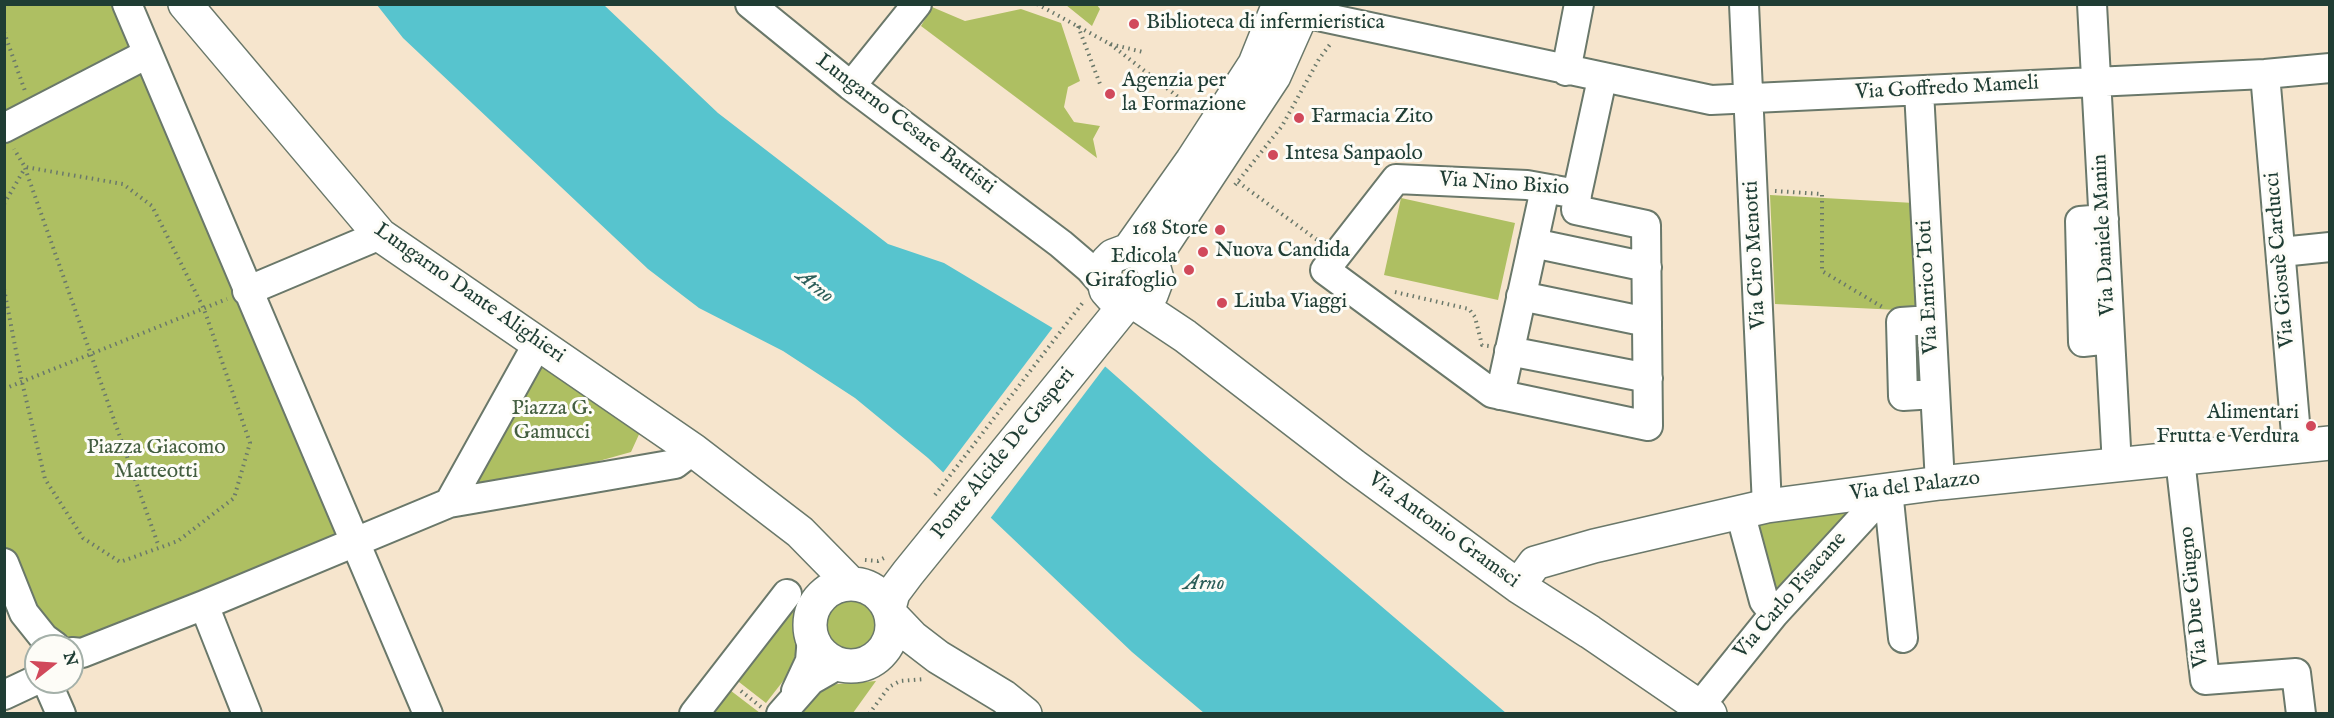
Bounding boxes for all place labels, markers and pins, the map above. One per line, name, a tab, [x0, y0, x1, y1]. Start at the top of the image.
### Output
place label: Biblioteca di infermieristica	[1146, 11, 1385, 37]
marker: Biblioteca di infermieristica	[1127, 17, 1141, 31]
place label: Agenzia per la Formazione	[1122, 69, 1246, 119]
marker: Agenzia per la Formazione	[1103, 87, 1117, 101]
place label: Farmacia Zito	[1311, 105, 1433, 131]
marker: Farmacia Zito	[1292, 111, 1306, 125]
place label: Intesa Sanpaolo	[1285, 142, 1423, 168]
marker: Intesa Sanpaolo	[1266, 148, 1280, 162]
place label: 168 Store	[1132, 217, 1208, 243]
marker: 168 Store	[1213, 223, 1227, 237]
place label: Nuova Candida	[1215, 239, 1350, 265]
place label: Edicola Girafoglio	[1085, 245, 1177, 295]
marker: Nuova Candida	[1196, 245, 1210, 259]
marker: Edicola Girafoglio	[1182, 263, 1196, 277]
place label: Liuba Viaggi	[1234, 290, 1347, 316]
marker: Liuba Viaggi	[1215, 296, 1229, 310]
place label: Alimentari Frutta e Verdura	[2156, 401, 2299, 451]
marker: Alimentari Frutta e Verdura	[2304, 419, 2318, 433]

